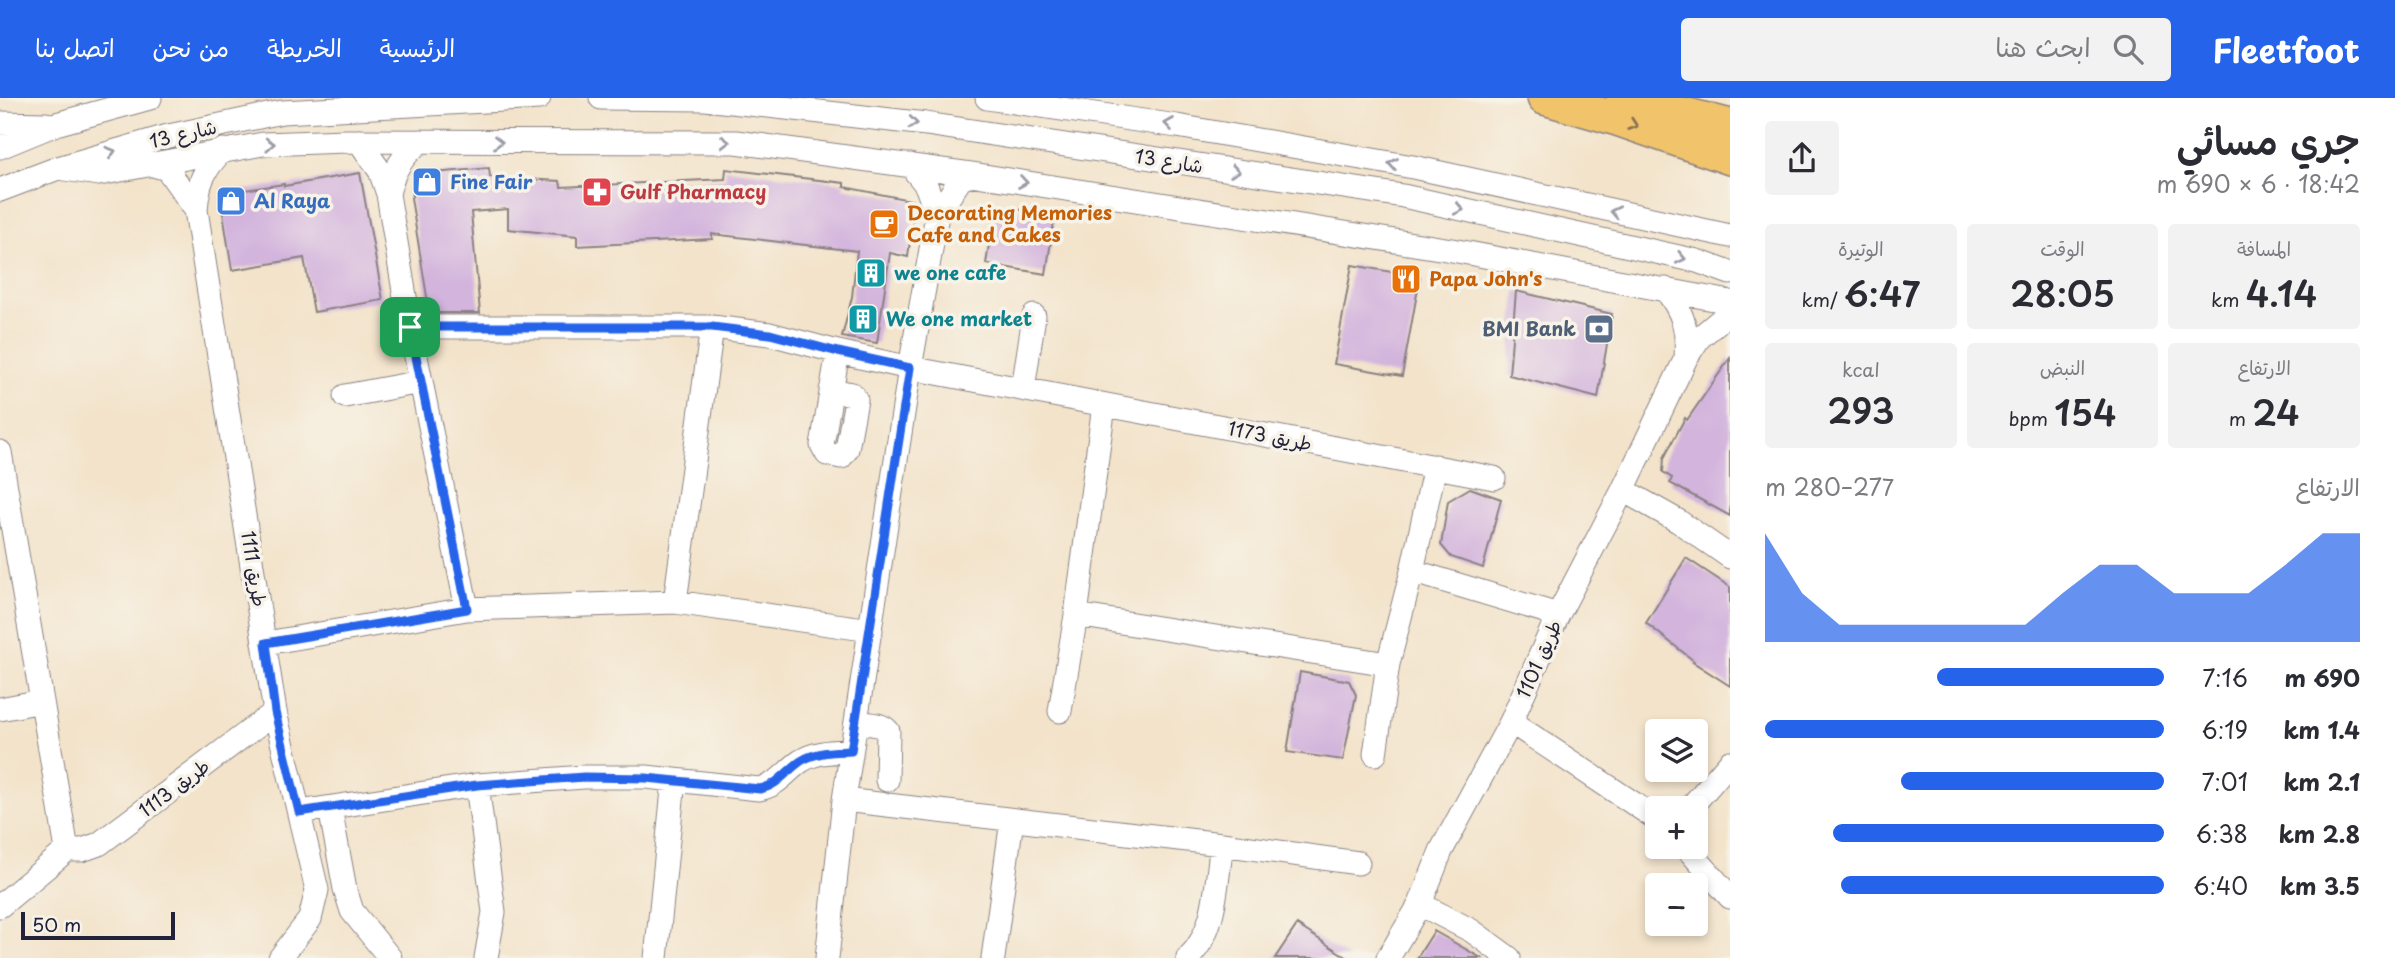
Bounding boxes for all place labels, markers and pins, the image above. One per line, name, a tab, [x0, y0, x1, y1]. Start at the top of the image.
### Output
shop icon: Fine Fair	[410, 165, 444, 199]
place label: Fine Fair	[450, 167, 533, 195]
pharmacy icon: Gulf Pharmacy	[580, 175, 614, 209]
place label: Gulf Pharmacy	[620, 177, 766, 205]
shop icon: Al Raya	[214, 184, 248, 218]
place label: Al Raya	[254, 186, 330, 214]
place label: Decorating Memories Cafe and Cakes	[907, 198, 1112, 248]
cafe icon: Decorating Memories Cafe and Cakes	[867, 207, 901, 241]
building icon: we one cafe	[854, 256, 888, 290]
place label: we one cafe	[894, 258, 1006, 286]
restaurant icon: Papa John's	[1389, 262, 1423, 296]
place label: Papa John's	[1429, 264, 1542, 292]
pin	[380, 297, 440, 357]
building icon: We one market	[846, 302, 880, 336]
place label: We one market	[886, 304, 1032, 332]
bank icon: BMI Bank	[1582, 312, 1616, 346]
place label: BMI Bank	[1482, 314, 1576, 342]

